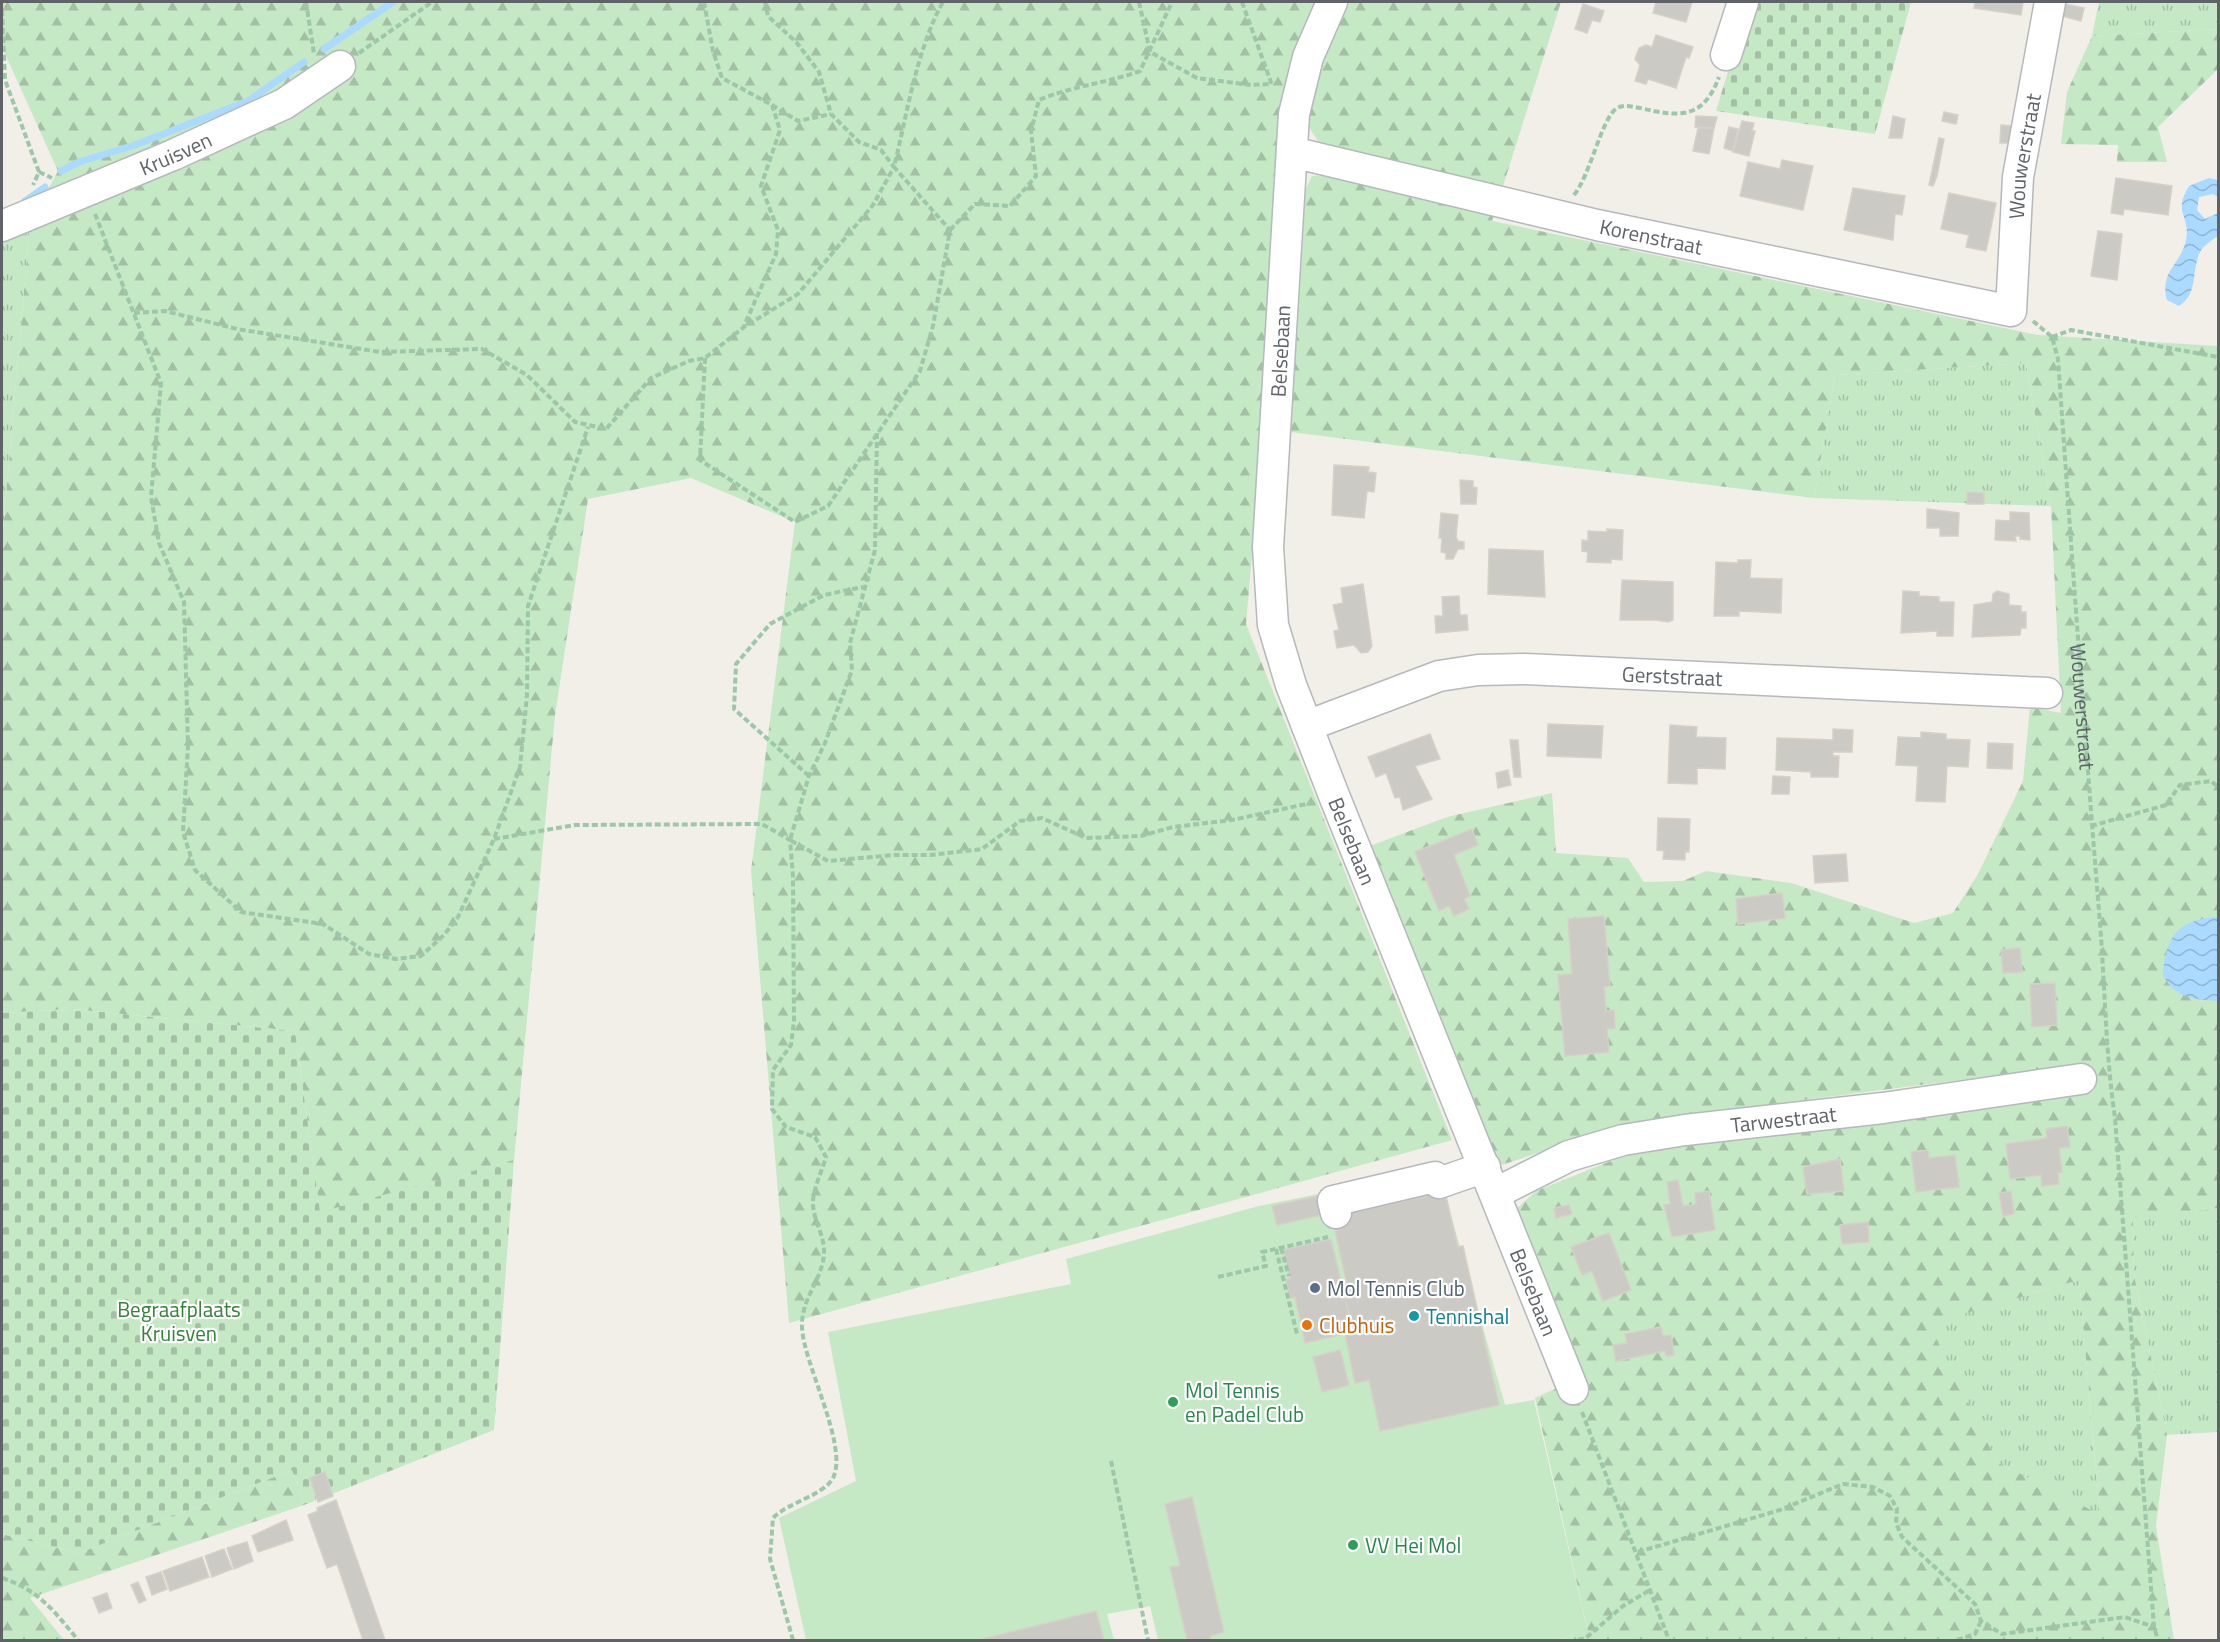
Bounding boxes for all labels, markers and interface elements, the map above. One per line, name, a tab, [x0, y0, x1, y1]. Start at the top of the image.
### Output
street label: Wouwerstraat	[2000, 90, 2049, 220]
street label: Kruisven	[134, 123, 217, 183]
street label: Korenstraat	[1597, 210, 1706, 263]
street label: Belsebaan	[1262, 304, 1298, 398]
street label: Wouwerstraat	[2062, 642, 2104, 772]
street label: Gerststraat	[1621, 657, 1724, 694]
street label: Belsebaan	[1320, 792, 1384, 890]
street label: Tarwestraat	[1729, 1097, 1839, 1141]
street label: Belsebaan	[1502, 1243, 1566, 1341]
place label: Mol Tennis Club	[1327, 1272, 1465, 1304]
marker: Mol Tennis Club	[1308, 1281, 1322, 1295]
park label: Begraafplaats Kruisven	[117, 1293, 241, 1349]
place label: Tennishal	[1426, 1300, 1509, 1332]
place label: Clubhuis	[1319, 1309, 1394, 1341]
marker: Tennishal	[1407, 1309, 1421, 1323]
marker: Clubhuis	[1300, 1318, 1314, 1332]
place label: Mol Tennis en Padel Club	[1185, 1374, 1304, 1430]
marker: Mol Tennis en Padel Club	[1166, 1395, 1180, 1409]
place label: VV Hei Mol	[1365, 1529, 1461, 1561]
marker: VV Hei Mol	[1346, 1538, 1360, 1552]

